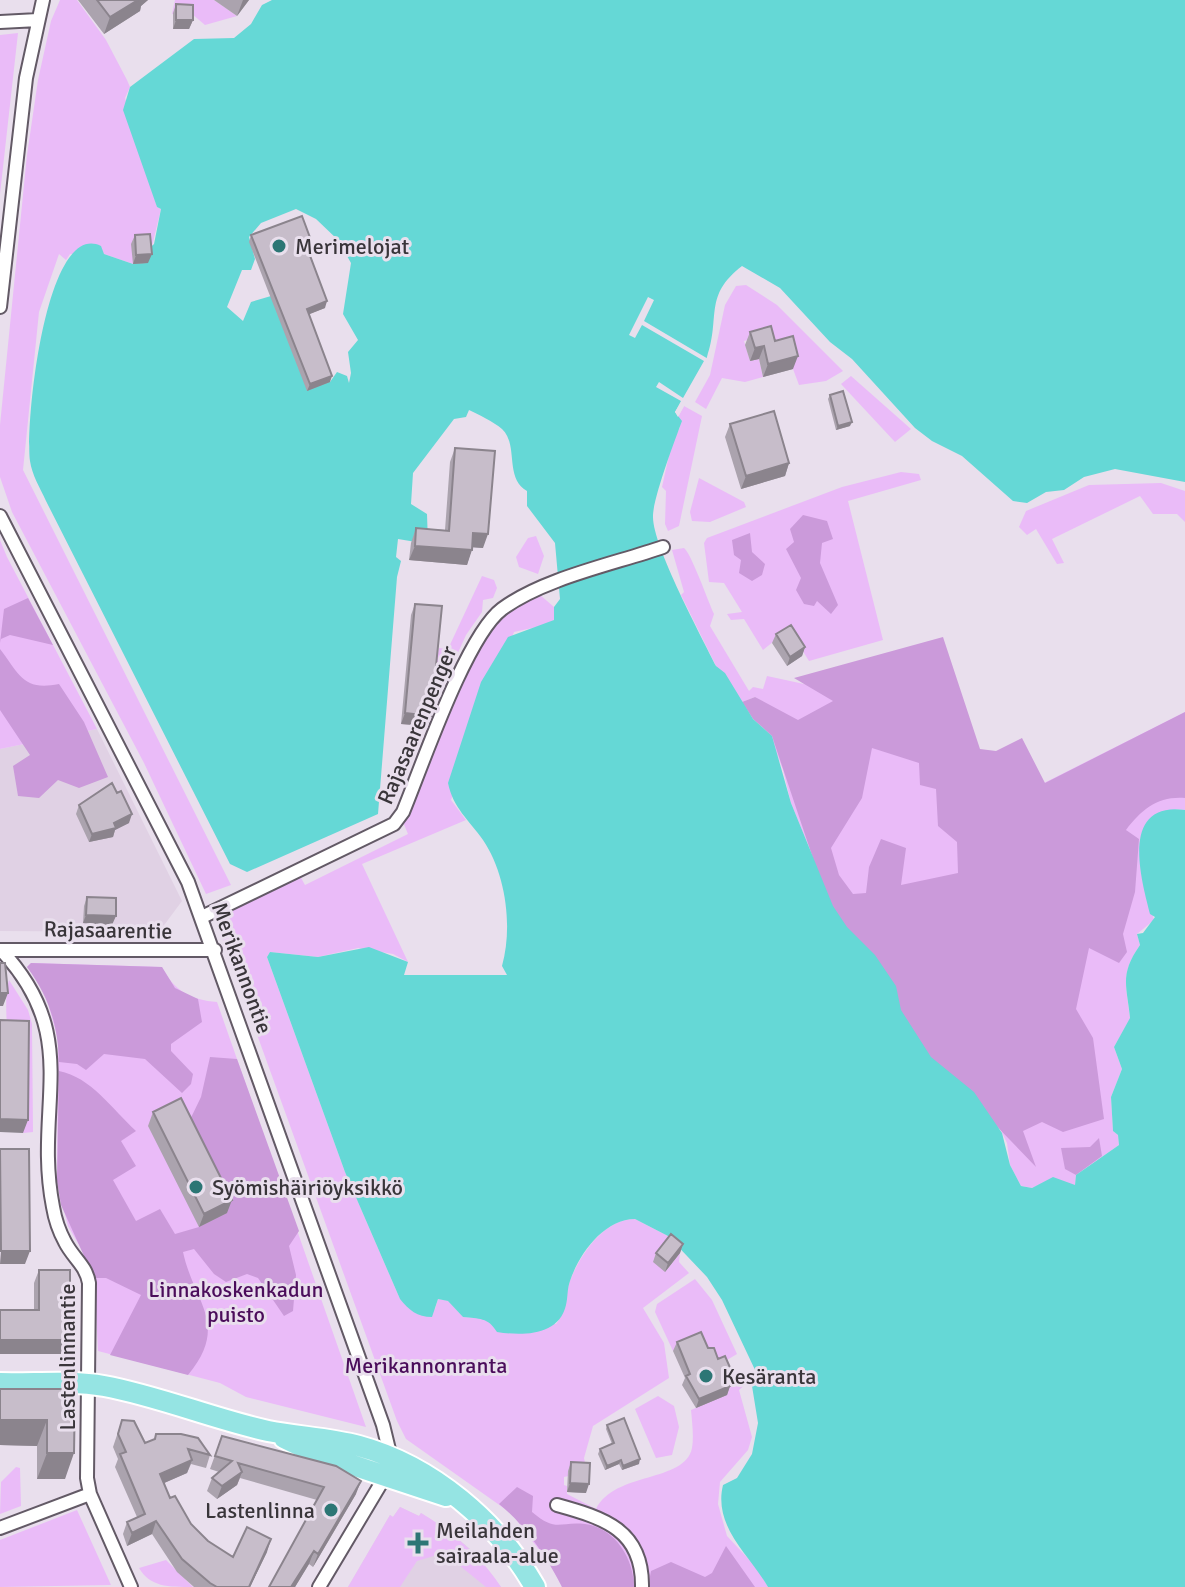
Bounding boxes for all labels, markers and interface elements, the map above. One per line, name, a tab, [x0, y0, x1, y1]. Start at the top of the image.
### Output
place label: Merimelojat	[295, 233, 409, 260]
marker: Merimelojat	[270, 237, 288, 255]
street label: Rajasaarenpenger	[371, 642, 463, 808]
street label: Merikannontie	[206, 899, 278, 1037]
street label: Rajasaarentie	[43, 915, 173, 945]
place label: Syömishäiriöyksikkö	[212, 1174, 403, 1201]
marker: Syömishäiriöyksikkö	[187, 1178, 205, 1196]
park label: Linnakoskenkadun puisto	[148, 1276, 324, 1328]
street label: Lastenlinnantie	[54, 1284, 81, 1430]
park label: Merikannonranta	[345, 1352, 507, 1379]
place label: Kesäranta	[722, 1363, 816, 1390]
marker: Kesäranta	[697, 1367, 715, 1385]
place label: Lastenlinna	[205, 1497, 315, 1524]
marker: Lastenlinna	[322, 1501, 340, 1519]
place label: Meilahden sairaala-alue	[436, 1517, 559, 1569]
marker: Meilahden sairaala-alue	[407, 1532, 429, 1554]

